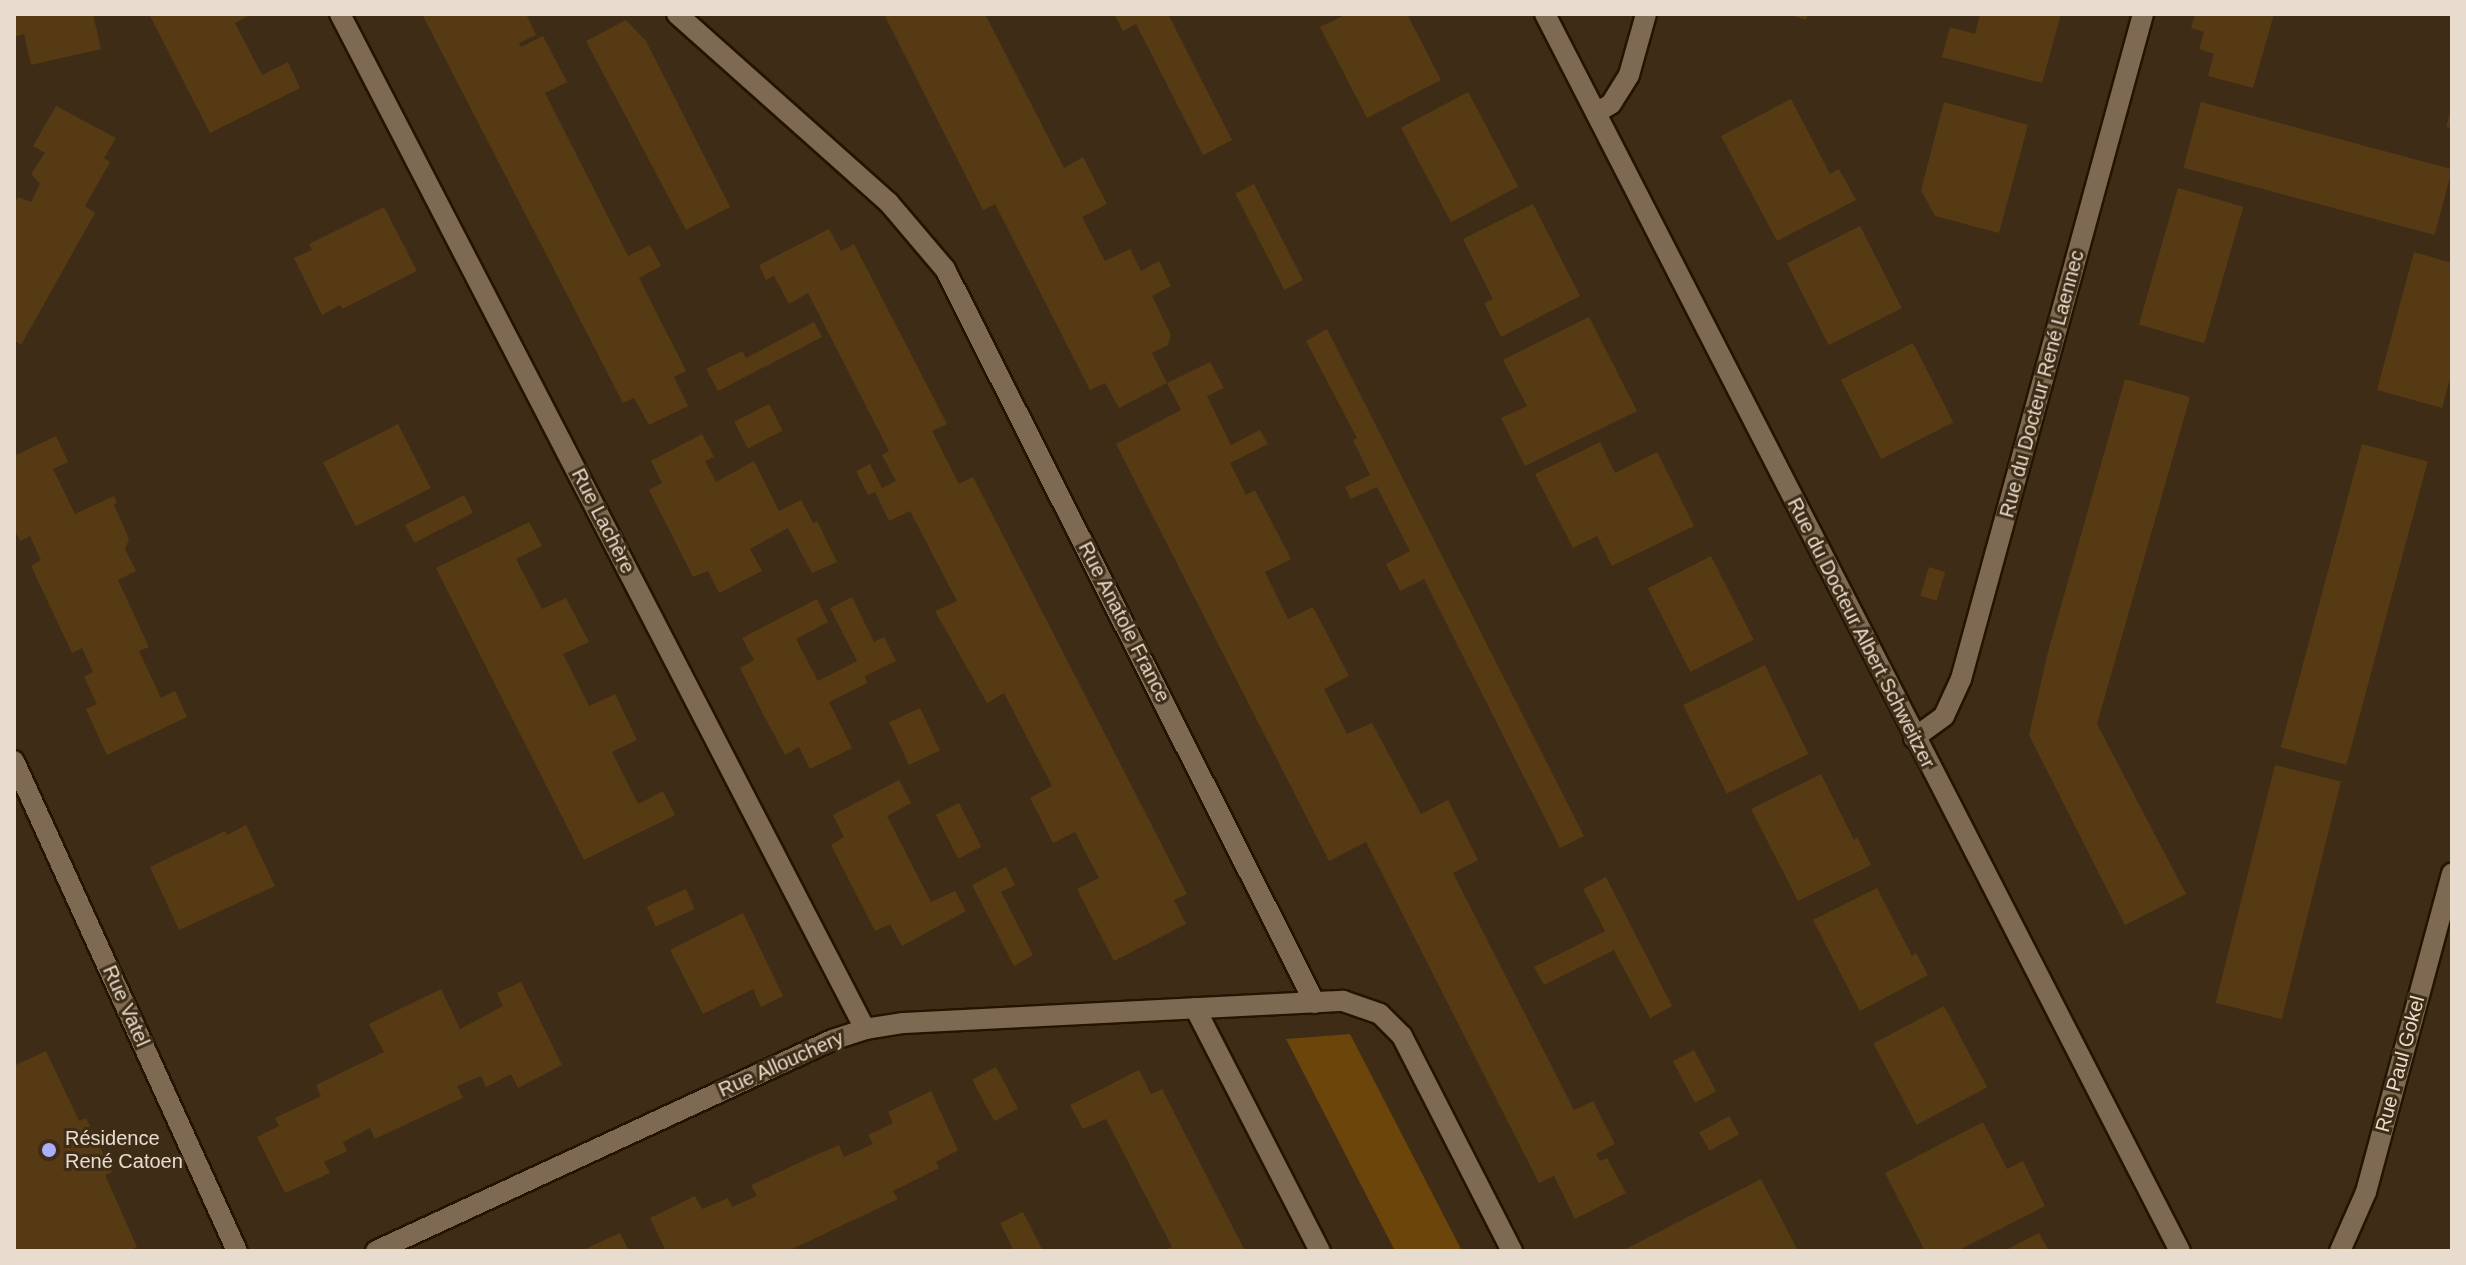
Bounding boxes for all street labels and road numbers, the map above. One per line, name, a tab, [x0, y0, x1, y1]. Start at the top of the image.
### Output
street label: Rue du Docteur René Laennec	[1995, 248, 2089, 520]
street label: Rue Lachère	[566, 465, 640, 577]
street label: Rue du Docteur Albert Schweitzer	[1782, 493, 1940, 773]
street label: Rue Anatole France	[1073, 537, 1175, 707]
street label: Rue Vatel	[97, 962, 155, 1050]
street label: Rue Paul Gokel	[2370, 993, 2430, 1135]
street label: Rue Allouchery	[714, 1025, 848, 1103]

